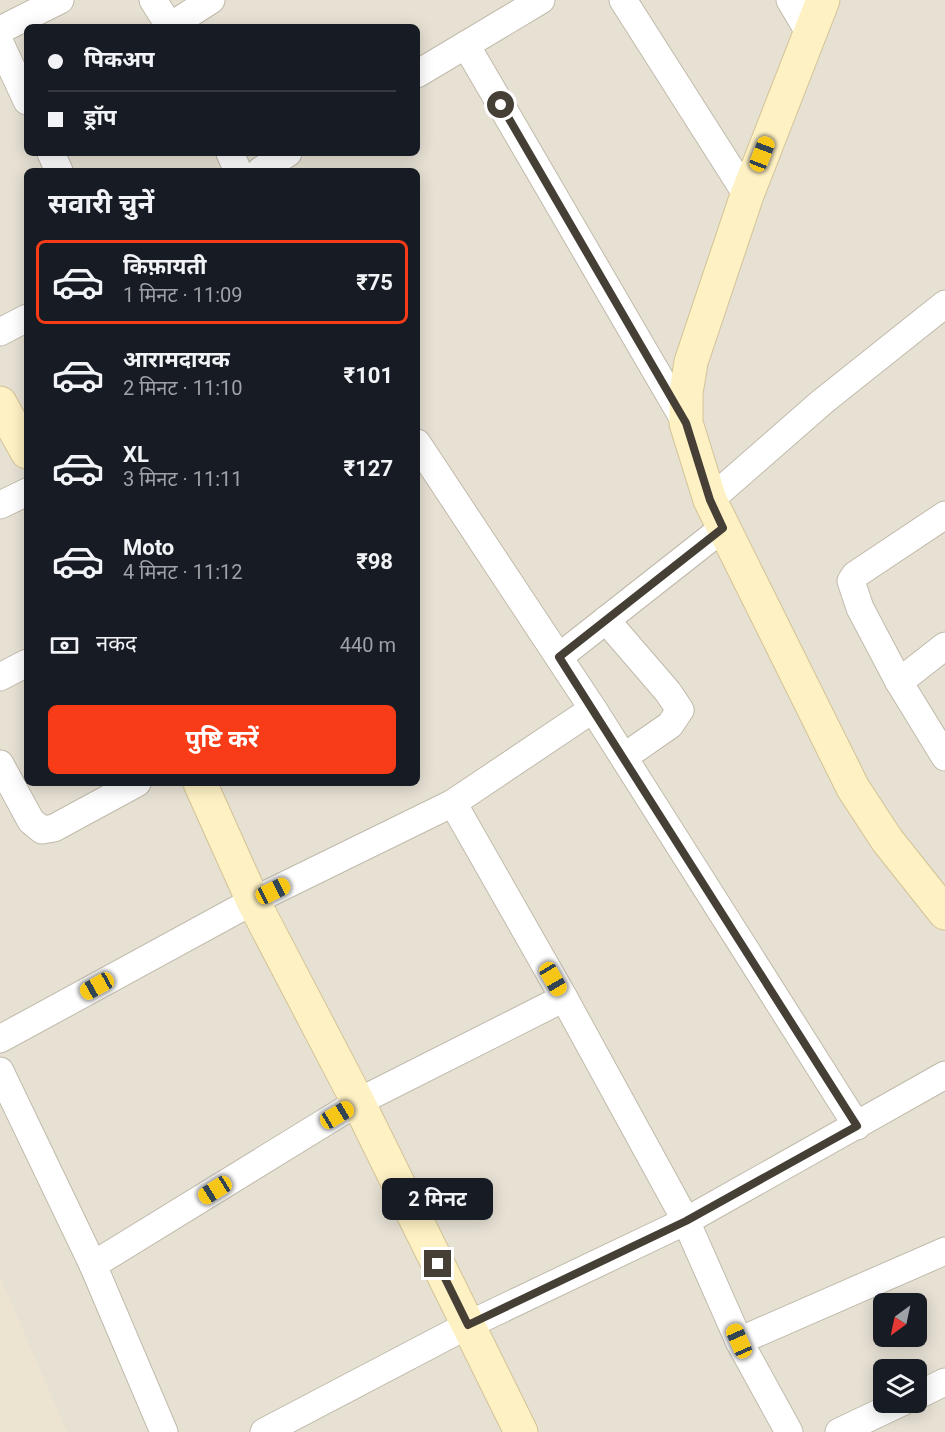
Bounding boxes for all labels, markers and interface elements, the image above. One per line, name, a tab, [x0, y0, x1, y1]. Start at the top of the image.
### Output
text: पिकअप	[84, 47, 155, 72]
route start	[487, 91, 514, 118]
text: ड्रॉप	[84, 105, 117, 130]
car	[747, 134, 777, 174]
text: सवारी चुनें	[48, 188, 154, 220]
text: किफ़ायती	[123, 254, 207, 279]
icon: car	[51, 255, 105, 309]
text: ₹75	[356, 270, 393, 295]
text: 1 मिनट · 11:09	[123, 283, 242, 307]
text: आरामदायक	[123, 347, 230, 372]
icon: car	[51, 348, 105, 402]
text: ₹101	[344, 363, 393, 388]
text: 2 मिनट · 11:10	[123, 376, 242, 400]
icon: car	[51, 441, 105, 495]
text: XL	[123, 442, 149, 467]
text: ₹127	[344, 456, 393, 481]
text: 3 मिनट · 11:11	[123, 467, 242, 491]
icon: car	[51, 534, 105, 588]
text: Moto	[123, 535, 174, 560]
text: ₹98	[356, 549, 393, 574]
text: 4 मिनट · 11:12	[123, 560, 242, 584]
icon: cash	[48, 629, 81, 662]
text: नकद	[96, 631, 137, 656]
text: 440 m	[340, 633, 396, 657]
button: पुष्टि करें	[48, 705, 396, 774]
car	[253, 875, 293, 907]
car	[536, 959, 570, 999]
car	[77, 969, 117, 1003]
car	[317, 1098, 357, 1132]
car	[195, 1173, 235, 1207]
callout: 2 मिनट	[382, 1177, 494, 1219]
text: 2 मिनट	[408, 1187, 467, 1211]
route end	[424, 1250, 451, 1277]
north arrow	[873, 1293, 927, 1347]
map controls	[873, 1293, 927, 1413]
car	[723, 1321, 755, 1361]
button: layers	[873, 1359, 927, 1413]

